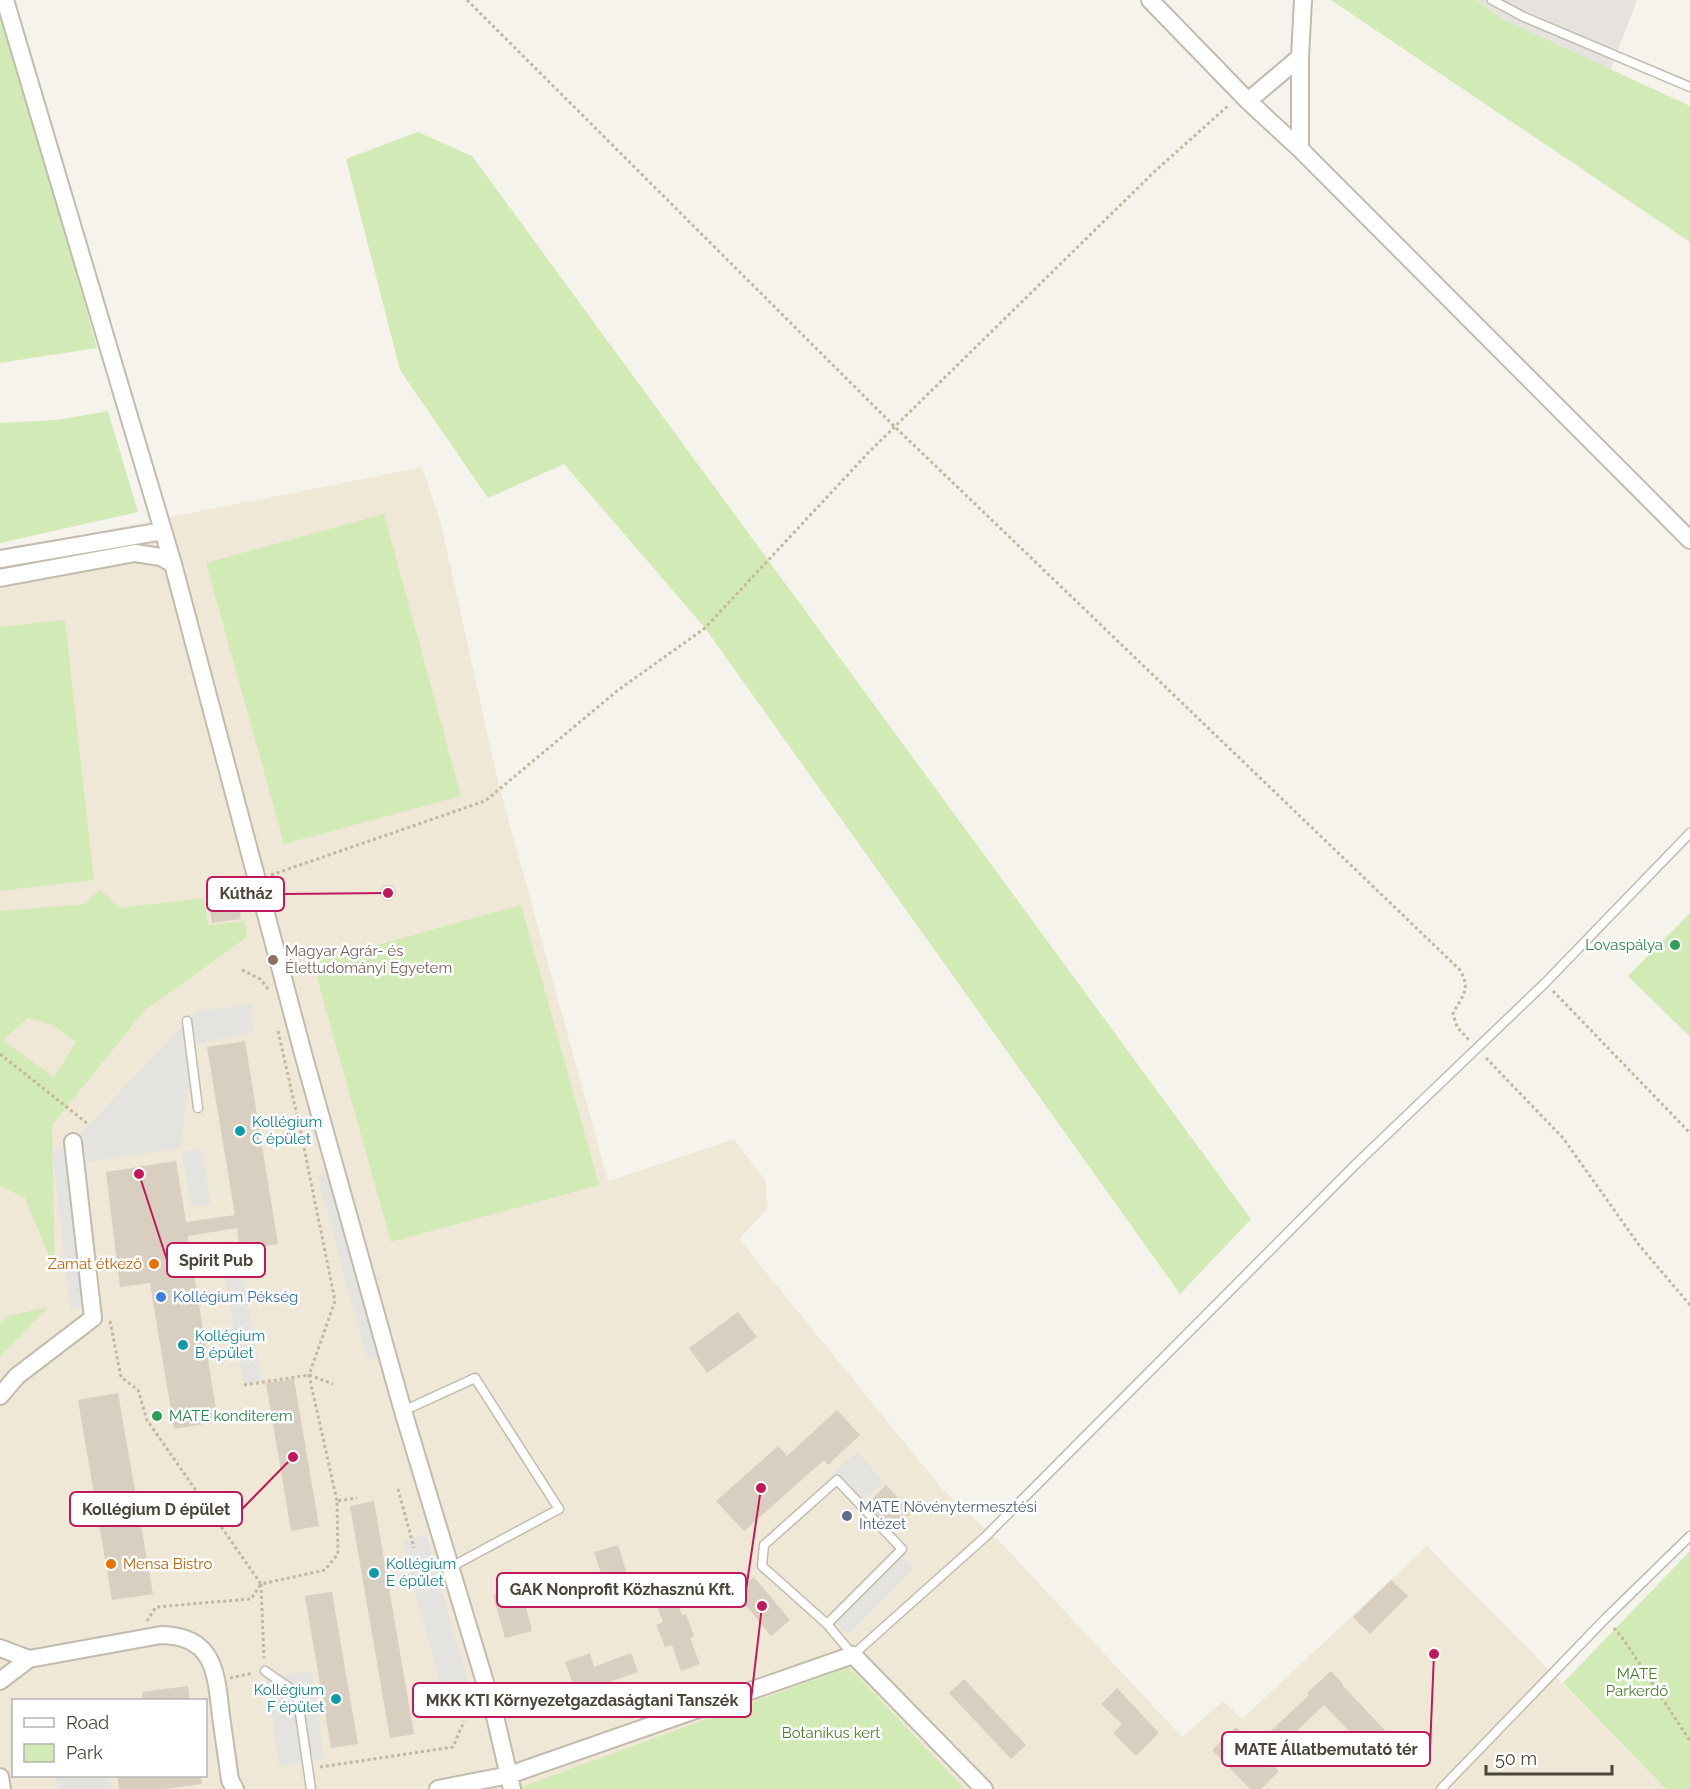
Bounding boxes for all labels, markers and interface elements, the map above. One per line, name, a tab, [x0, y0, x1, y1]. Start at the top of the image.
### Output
callout: Kútház	[207, 877, 284, 911]
text: Kútház	[219, 884, 273, 903]
place label: Lovaspálya	[1585, 936, 1663, 954]
marker: Lovaspálya	[1668, 938, 1682, 952]
place label: Magyar Agrár- és Élettudományi Egyetem	[285, 942, 452, 977]
marker: Magyar Agrár- és Élettudományi Egyetem	[266, 953, 280, 967]
place label: Kollégium C épület	[252, 1113, 322, 1148]
marker: Kollégium C épület	[233, 1124, 247, 1138]
callout: Spirit Pub	[167, 1243, 265, 1277]
text: Spirit Pub	[179, 1251, 253, 1270]
place label: Zamat étkező	[47, 1255, 142, 1273]
marker: Zamat étkező	[147, 1257, 161, 1271]
place label: Kollégium Pékség	[173, 1288, 298, 1306]
marker: Kollégium Pékség	[154, 1290, 168, 1304]
place label: Kollégium B épület	[195, 1327, 265, 1362]
marker: Kollégium B épület	[176, 1338, 190, 1352]
place label: MATE konditerem	[169, 1407, 293, 1425]
marker: MATE konditerem	[150, 1409, 164, 1423]
callout: Kollégium D épület	[70, 1492, 242, 1526]
place label: MATE Növénytermesztési Intézet	[859, 1498, 1037, 1533]
text: Kollégium D épület	[82, 1500, 230, 1519]
marker: MATE Növénytermesztési Intézet	[840, 1509, 854, 1523]
place label: Mensa Bistro	[123, 1555, 212, 1573]
place label: Kollégium E épület	[386, 1555, 456, 1590]
marker: Mensa Bistro	[104, 1557, 118, 1571]
marker: Kollégium E épület	[367, 1566, 381, 1580]
callout: GAK Nonprofit Közhasznú Kft.	[497, 1573, 746, 1607]
text: GAK Nonprofit Közhasznú Kft.	[510, 1580, 734, 1599]
park label: MATE Parkerdő	[1606, 1665, 1668, 1700]
place label: Kollégium F épület	[254, 1681, 324, 1716]
callout: MKK KTI Környezetgazdaságtani Tanszék	[413, 1683, 751, 1717]
text: MKK KTI Környezetgazdaságtani Tanszék	[426, 1691, 738, 1710]
marker: Kollégium F épület	[329, 1692, 343, 1706]
legend	[12, 1699, 207, 1777]
text: Road	[66, 1712, 109, 1733]
park label: Botanikus kert	[782, 1724, 880, 1742]
callout: MATE Állatbemutató tér	[1222, 1732, 1430, 1766]
scale bar	[1486, 1738, 1612, 1776]
text: MATE Állatbemutató tér	[1234, 1739, 1418, 1759]
text: Park	[66, 1742, 103, 1763]
text: 50 m	[1495, 1748, 1537, 1769]

